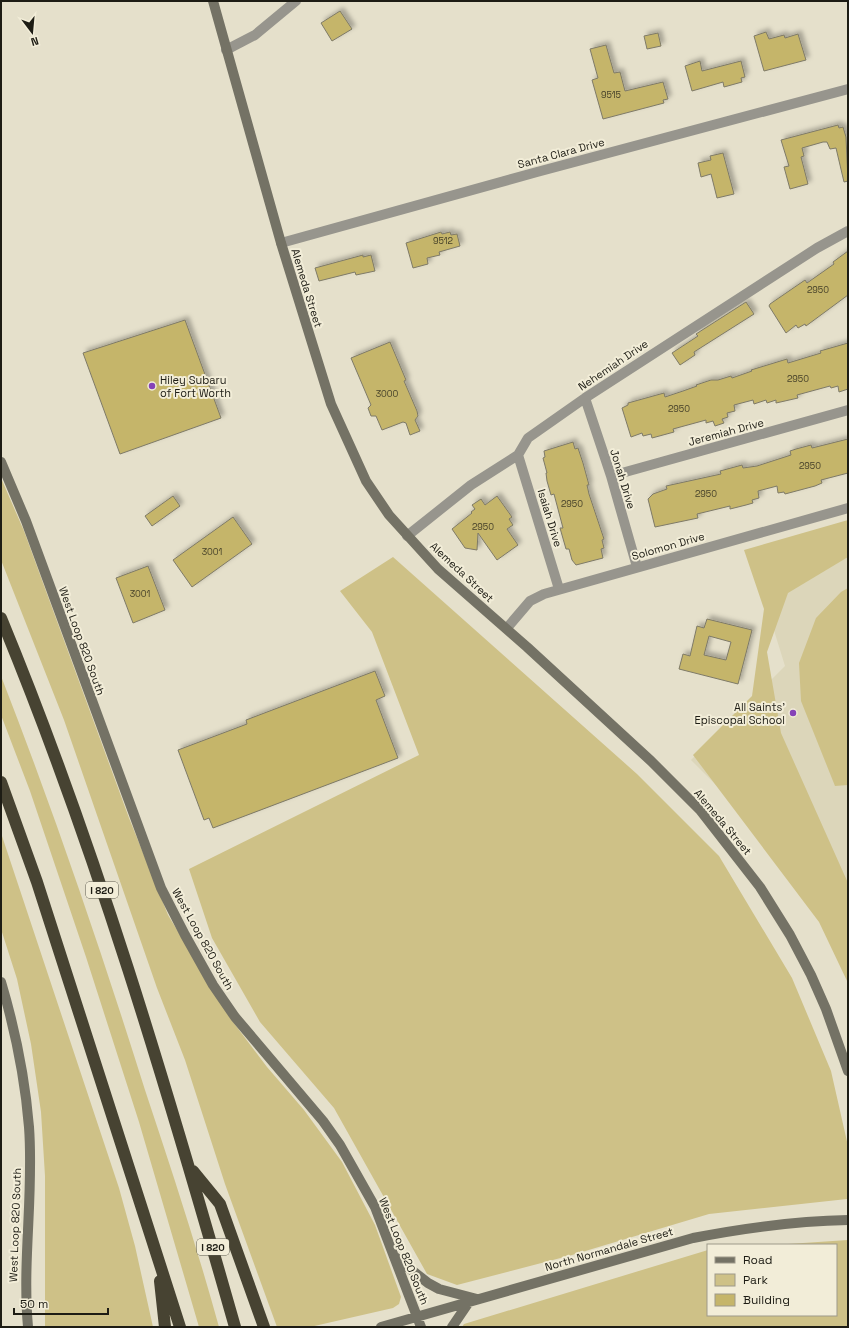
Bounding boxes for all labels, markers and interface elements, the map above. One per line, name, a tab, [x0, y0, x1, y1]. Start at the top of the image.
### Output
north arrow	[12, 12, 52, 52]
text: N	[29, 34, 40, 49]
house number: 9515	[601, 89, 621, 101]
street label: Santa Clara Drive	[516, 135, 606, 171]
house number: 9512	[433, 235, 453, 247]
street label: Alemeda Street	[288, 247, 326, 329]
house number: 2950	[807, 284, 829, 296]
street label: Nehemiah Drive	[575, 336, 651, 394]
place label: Hiley Subaru of Fort Worth	[160, 373, 231, 400]
house number: 2950	[787, 373, 809, 385]
marker: Hiley Subaru of Fort Worth	[147, 381, 157, 391]
house number: 3000	[376, 388, 399, 400]
house number: 2950	[668, 403, 690, 415]
street label: Jeremiah Drive	[687, 415, 765, 449]
street label: Jonah Drive	[607, 447, 639, 511]
house number: 2950	[799, 460, 821, 472]
street label: Isaiah Drive	[535, 487, 565, 549]
house number: 2950	[695, 488, 717, 500]
house number: 2950	[561, 498, 583, 510]
house number: 2950	[472, 521, 494, 533]
street label: Solomon Drive	[630, 529, 706, 563]
street label: Alemeda Street	[427, 539, 497, 605]
house number: 3001	[202, 546, 223, 558]
street label: West Loop 820 South	[56, 585, 108, 697]
house number: 3001	[130, 588, 151, 600]
place label: All Saints' Episcopal School	[695, 700, 785, 727]
marker: All Saints' Episcopal School	[788, 708, 798, 718]
street label: Alemeda Street	[691, 786, 755, 858]
road number: I 820	[86, 882, 118, 898]
street label: West Loop 820 South	[169, 886, 237, 992]
street label: West Loop 820 South	[6, 1168, 24, 1282]
street label: West Loop 820 South	[376, 1195, 432, 1307]
street label: North Normandale Street	[543, 1224, 675, 1274]
road number: I 820	[197, 1239, 229, 1255]
legend	[707, 1244, 837, 1316]
text: Road	[743, 1252, 772, 1268]
text: Park	[743, 1272, 768, 1288]
scale bar	[14, 1290, 108, 1316]
text: Building	[743, 1292, 790, 1308]
text: 50 m	[20, 1296, 48, 1312]

